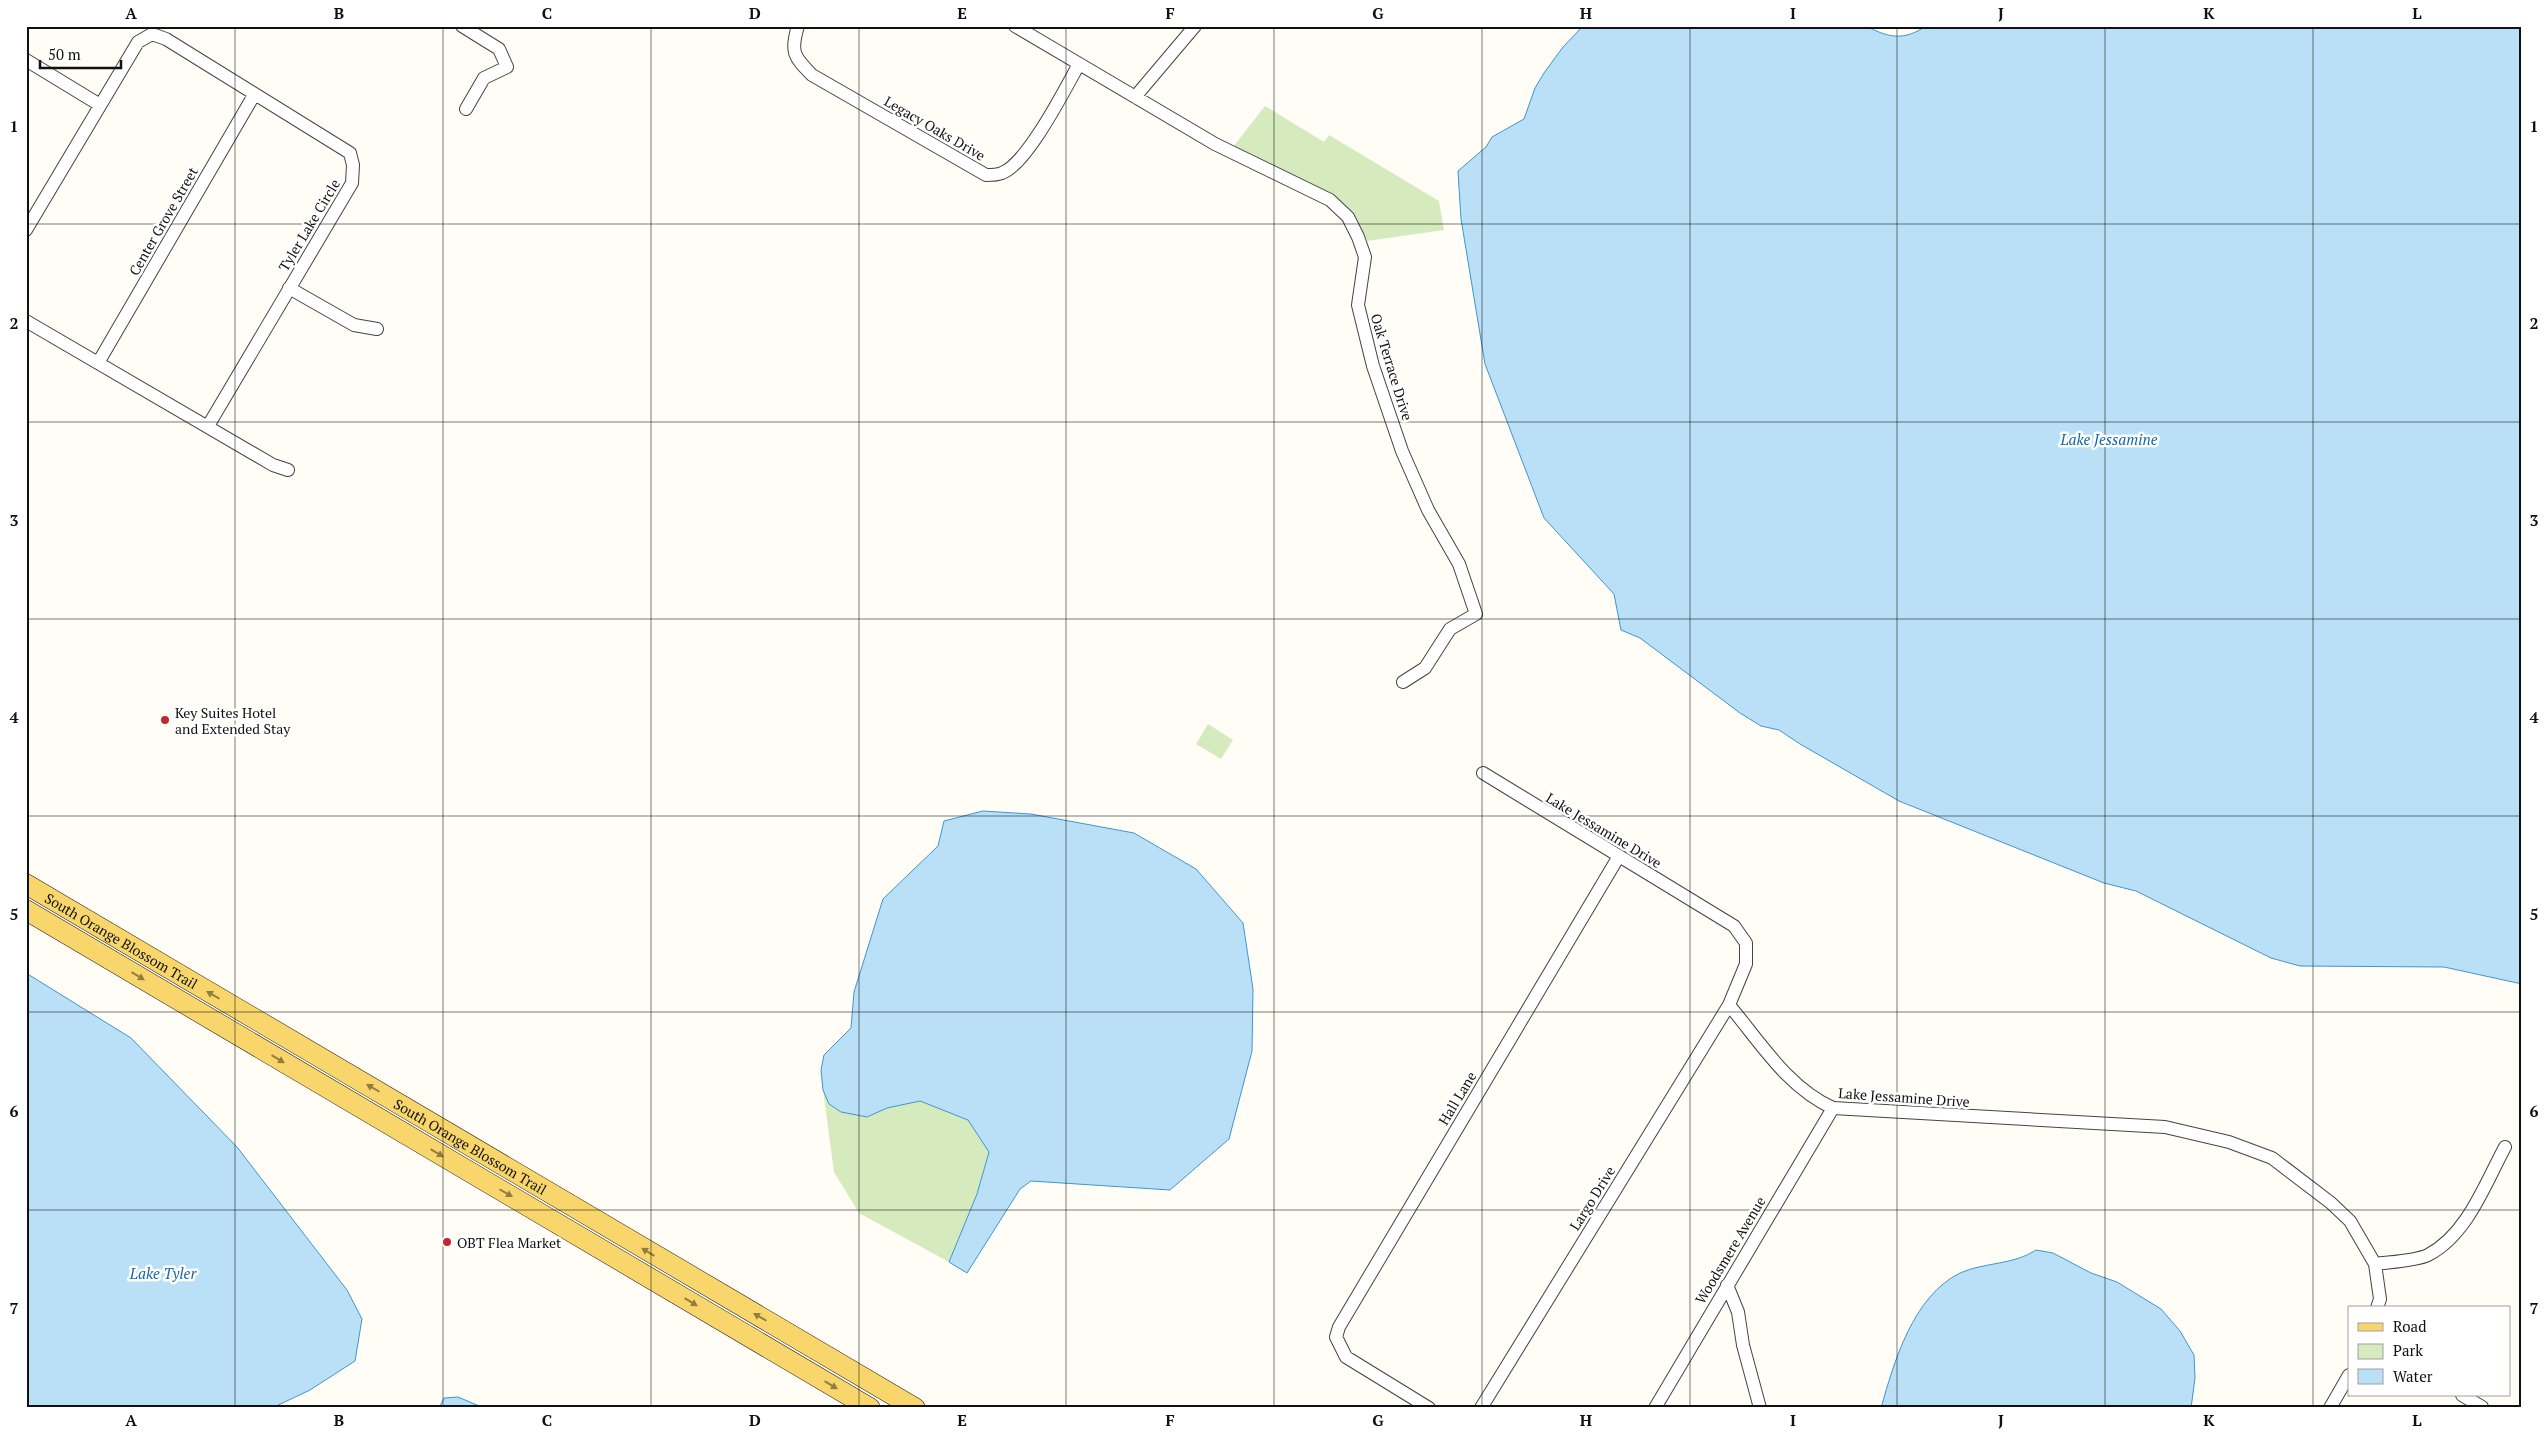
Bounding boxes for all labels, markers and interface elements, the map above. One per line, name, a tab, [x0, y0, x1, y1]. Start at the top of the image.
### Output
text: A	[125, 2, 137, 24]
text: B	[334, 2, 344, 24]
text: C	[542, 2, 552, 24]
text: D	[749, 2, 761, 24]
text: E	[957, 2, 967, 24]
text: F	[1165, 2, 1175, 24]
text: G	[1372, 2, 1384, 24]
text: H	[1580, 2, 1592, 24]
text: I	[1790, 2, 1796, 24]
text: J	[1998, 2, 2004, 24]
text: K	[2203, 2, 2215, 24]
text: L	[2412, 2, 2422, 24]
scale bar	[40, 38, 121, 70]
text: 50 m	[48, 44, 81, 64]
street label: Legacy Oaks Drive	[881, 91, 989, 165]
text: 1	[9, 115, 19, 137]
text: 1	[2529, 115, 2539, 137]
street label: Center Grove Street	[124, 163, 202, 279]
street label: Tyler Lake Circle	[274, 175, 344, 275]
street label: Oak Terrace Drive	[1367, 311, 1417, 423]
text: 2	[9, 312, 19, 334]
text: 2	[2529, 312, 2539, 334]
water label: Lake Jessamine	[2059, 429, 2158, 449]
text: 3	[9, 509, 19, 531]
text: 3	[2529, 509, 2539, 531]
place label: Key Suites Hotel and Extended Stay	[175, 703, 291, 738]
text: 4	[9, 706, 19, 728]
text: 4	[2529, 706, 2539, 728]
marker: Key Suites Hotel and Extended Stay	[159, 714, 171, 726]
street label: Lake Jessamine Drive	[1543, 788, 1665, 872]
street label: South Orange Blossom Trail	[42, 888, 202, 993]
text: 5	[9, 903, 19, 925]
text: 5	[2529, 903, 2539, 925]
one-way arrow	[132, 972, 145, 981]
one-way arrow	[207, 990, 220, 999]
one-way arrow	[272, 1054, 285, 1063]
street label: Hall Lane	[1434, 1068, 1480, 1128]
street label: Lake Jessamine Drive	[1838, 1083, 1970, 1111]
one-way arrow	[366, 1084, 379, 1093]
street label: South Orange Blossom Trail	[391, 1094, 550, 1198]
text: 6	[9, 1100, 19, 1122]
text: 6	[2529, 1100, 2539, 1122]
one-way arrow	[431, 1148, 444, 1157]
street label: Largo Drive	[1565, 1162, 1619, 1234]
one-way arrow	[499, 1188, 512, 1197]
street label: Woodsmere Avenue	[1690, 1193, 1770, 1307]
place label: OBT Flea Market	[457, 1233, 562, 1252]
marker: OBT Flea Market	[441, 1236, 453, 1248]
one-way arrow	[641, 1247, 654, 1256]
water label: Lake Tyler	[129, 1263, 197, 1283]
text: 7	[9, 1297, 19, 1319]
text: 7	[2529, 1297, 2539, 1319]
one-way arrow	[684, 1298, 699, 1306]
legend	[2348, 1306, 2510, 1396]
one-way arrow	[753, 1312, 766, 1321]
text: Road	[2393, 1316, 2426, 1336]
text: Park	[2393, 1340, 2423, 1360]
text: Water	[2393, 1366, 2433, 1386]
one-way arrow	[824, 1380, 837, 1389]
text: A	[125, 1409, 137, 1431]
text: B	[334, 1409, 344, 1431]
text: C	[542, 1409, 552, 1431]
text: D	[749, 1409, 761, 1431]
text: E	[957, 1409, 967, 1431]
text: F	[1165, 1409, 1175, 1431]
text: G	[1372, 1409, 1384, 1431]
text: H	[1580, 1409, 1592, 1431]
text: I	[1790, 1409, 1796, 1431]
text: J	[1998, 1409, 2004, 1431]
text: K	[2203, 1409, 2215, 1431]
text: L	[2412, 1409, 2422, 1431]

